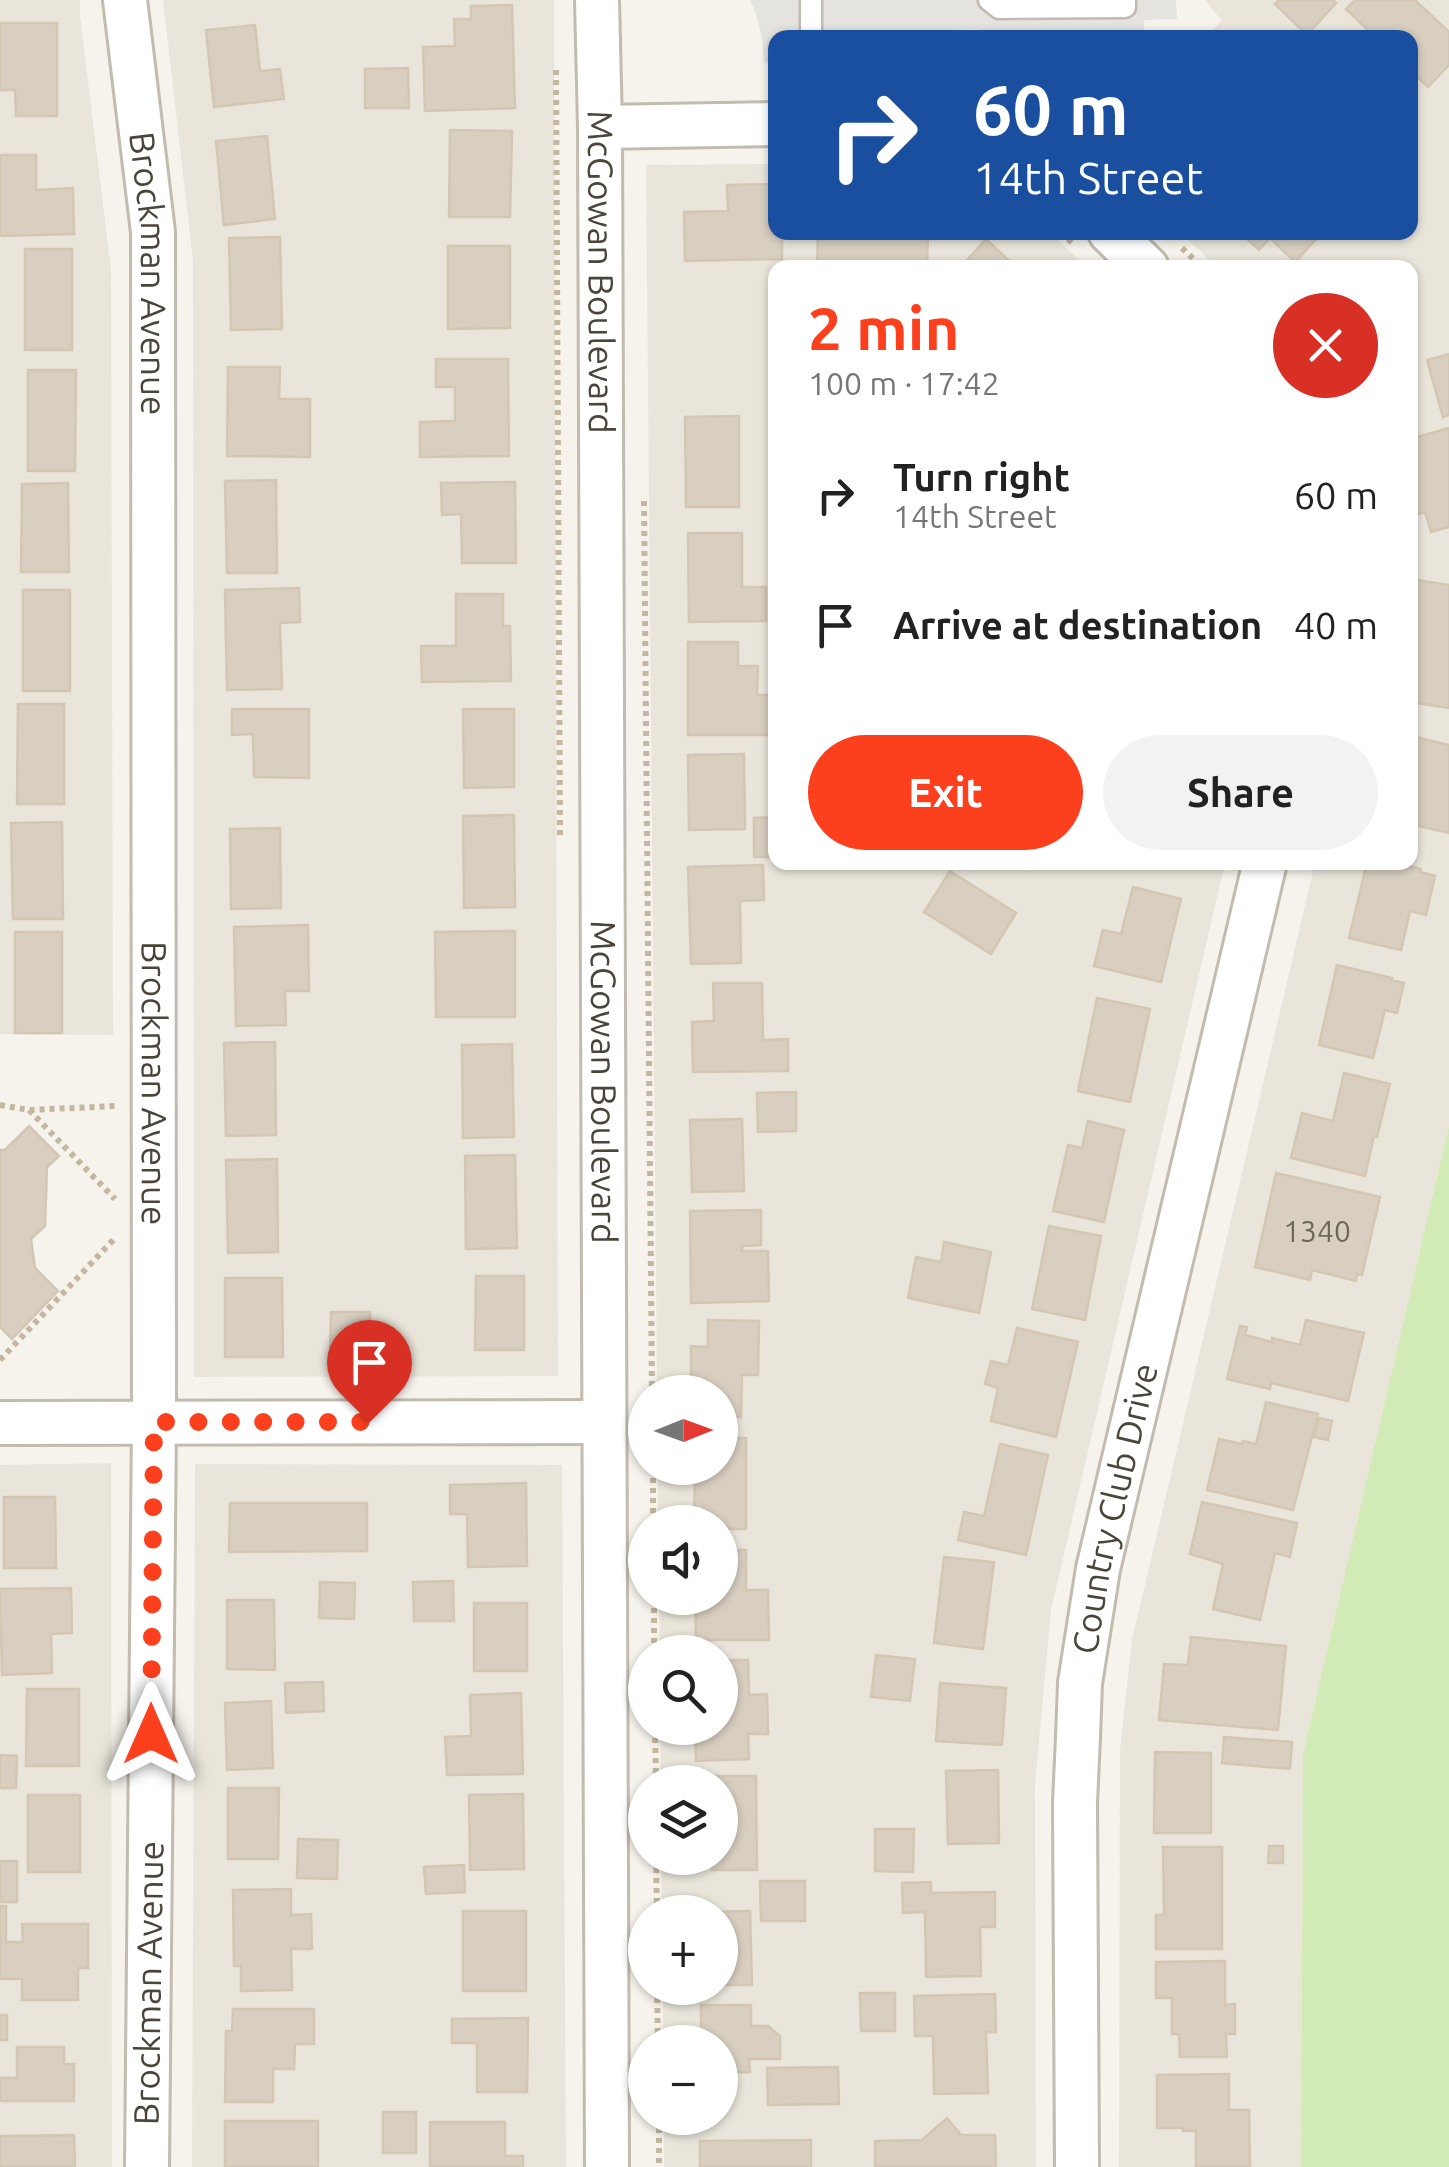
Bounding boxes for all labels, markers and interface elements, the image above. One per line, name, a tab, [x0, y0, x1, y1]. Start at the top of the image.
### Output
icon: right	[808, 70, 938, 200]
text: 60 m	[973, 70, 1129, 148]
street label: McGowan Boulevard	[581, 110, 622, 434]
street label: Brockman Avenue	[122, 129, 174, 415]
text: 14th Street	[973, 152, 1203, 203]
button: close	[1273, 293, 1378, 398]
text: 2 min	[808, 294, 960, 361]
text: 100 m · 17:42	[808, 365, 1000, 401]
text: Turn right	[893, 456, 1070, 498]
icon: right	[808, 468, 863, 523]
text: 60 m	[1294, 474, 1378, 516]
text: 14th Street	[893, 498, 1057, 534]
icon: arrive	[808, 598, 863, 653]
text: Arrive at destination	[893, 604, 1262, 646]
text: 40 m	[1294, 604, 1378, 646]
button: Exit	[808, 735, 1083, 850]
button: Share	[1103, 735, 1378, 850]
street label: McGowan Boulevard	[584, 920, 625, 1244]
street label: Brockman Avenue	[135, 941, 175, 1225]
house number: 1340	[1283, 1214, 1351, 1248]
pin	[327, 1320, 412, 1423]
icon: arrive	[342, 1335, 397, 1390]
street label: Country Club Drive	[1064, 1359, 1165, 1657]
north arrow	[628, 1375, 738, 1485]
map controls	[628, 1375, 738, 2135]
button: sound	[628, 1505, 738, 1615]
button: search	[628, 1635, 738, 1745]
position arrow	[99, 1682, 203, 1786]
button: layers	[628, 1765, 738, 1875]
street label: Brockman Avenue	[126, 1841, 170, 2125]
button: +	[628, 1895, 738, 2005]
button: −	[628, 2025, 738, 2135]

